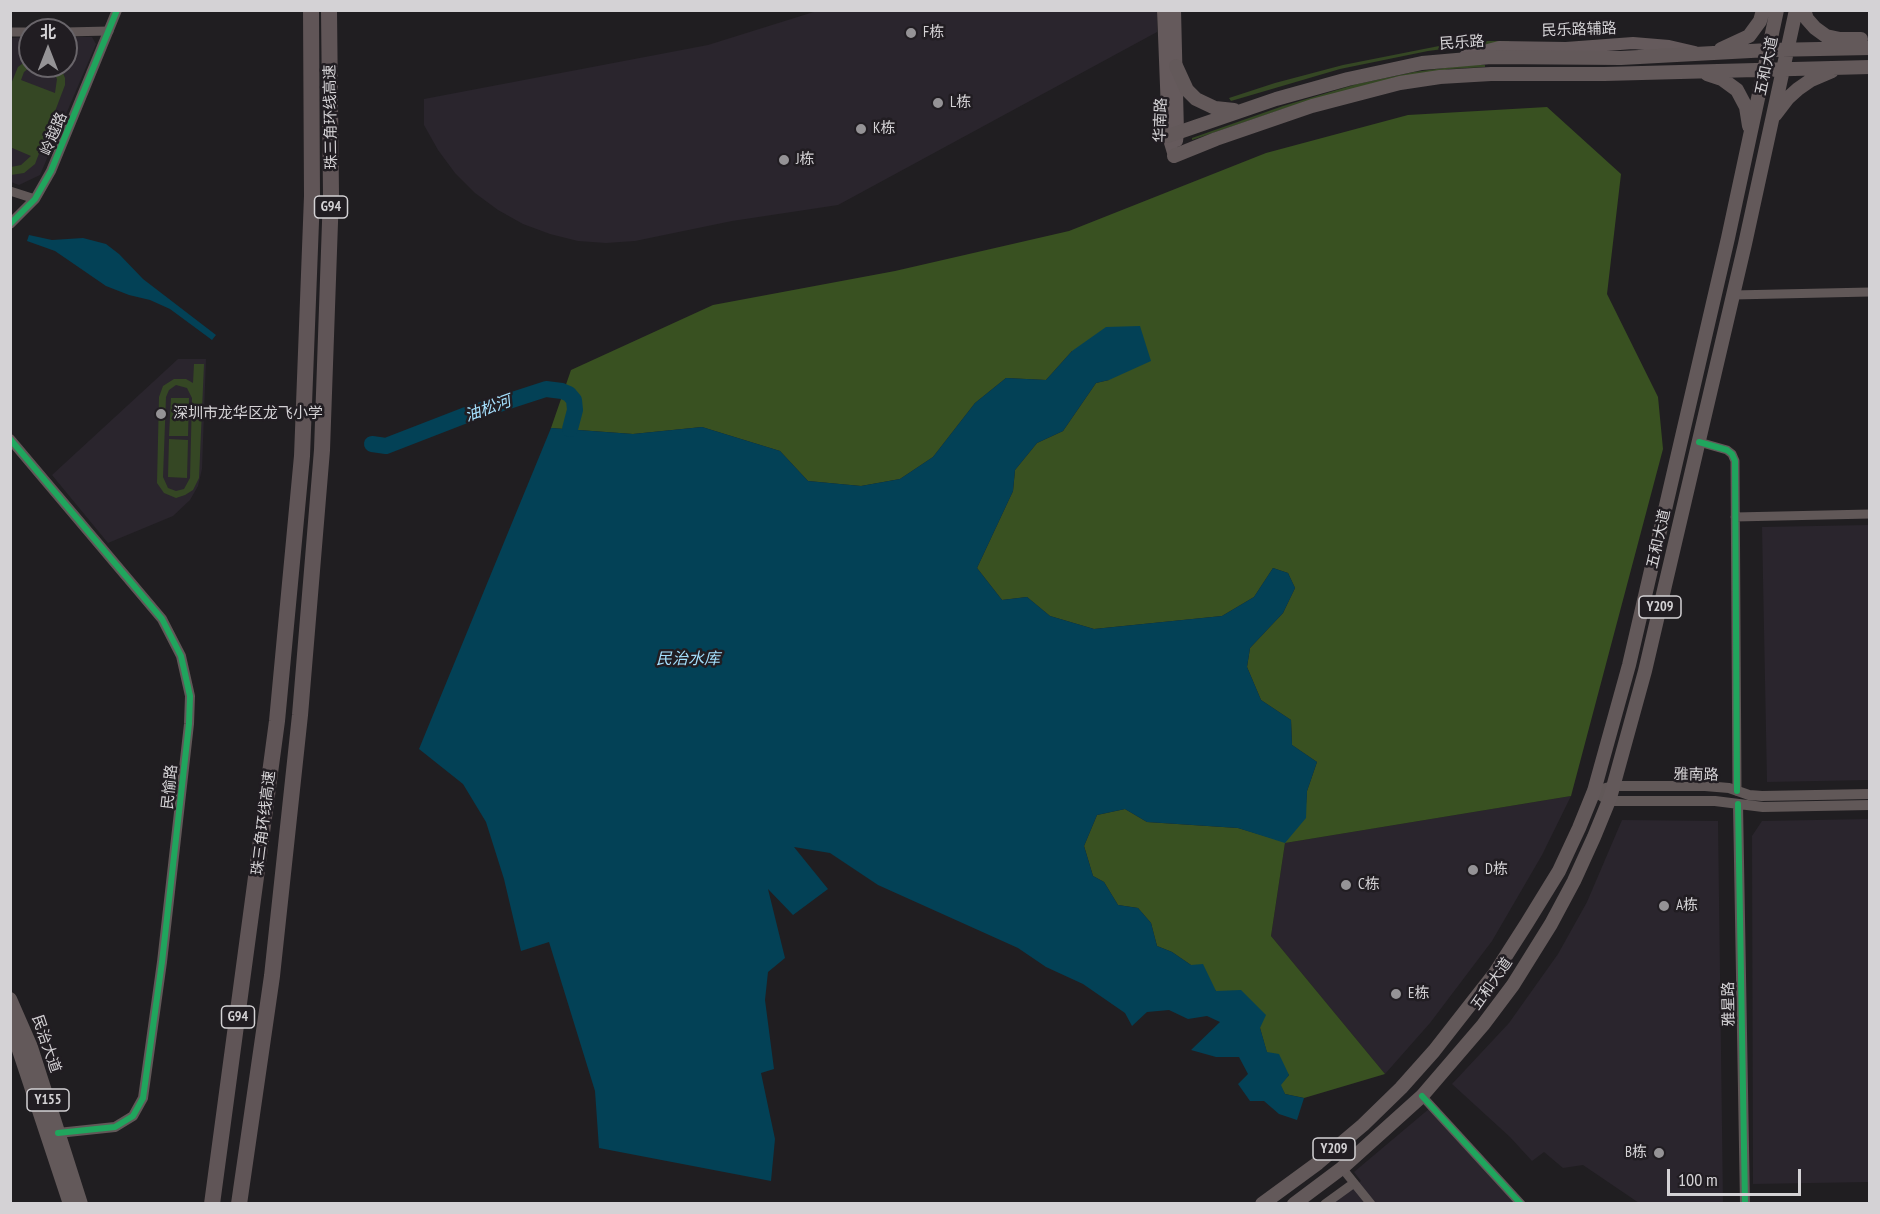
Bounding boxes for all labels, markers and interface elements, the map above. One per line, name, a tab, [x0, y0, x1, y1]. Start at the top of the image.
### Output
north arrow	[18, 18, 78, 78]
street label: 民乐路辅路	[1541, 20, 1617, 40]
text: 北	[40, 22, 56, 42]
place label: F栋	[923, 24, 944, 42]
marker: F栋	[904, 26, 918, 40]
street label: 民乐路	[1439, 32, 1485, 54]
street label: 五和大道	[1752, 35, 1782, 97]
street label: 珠三角环线高速	[321, 64, 341, 170]
place label: L栋	[950, 94, 971, 112]
marker: L栋	[931, 96, 945, 110]
street label: 华南路	[1151, 97, 1171, 143]
street label: 岭越路	[37, 110, 71, 158]
place label: K栋	[873, 120, 895, 138]
marker: K栋	[854, 122, 868, 136]
place label: J栋	[796, 151, 815, 169]
marker: J栋	[777, 153, 791, 167]
road number: G94	[314, 196, 348, 218]
water label: 油松河	[462, 392, 514, 426]
place label: 深圳市龙华区龙飞小学	[173, 405, 323, 423]
marker: 深圳市龙华区龙飞小学	[154, 407, 168, 421]
street label: 五和大道	[1643, 508, 1675, 570]
road number: Y209	[1639, 596, 1681, 618]
water label: 民治水库	[656, 649, 720, 669]
street label: 民愉路	[159, 764, 181, 810]
street label: 雅南路	[1673, 766, 1719, 784]
street label: 珠三角环线高速	[249, 770, 279, 876]
place label: D栋	[1485, 861, 1508, 879]
marker: D栋	[1466, 863, 1480, 877]
place label: C栋	[1358, 876, 1380, 894]
marker: C栋	[1339, 878, 1353, 892]
place label: A栋	[1676, 897, 1698, 915]
marker: A栋	[1657, 899, 1671, 913]
street label: 五和大道	[1467, 954, 1517, 1014]
street label: 雅星路	[1720, 981, 1738, 1027]
place label: E栋	[1408, 985, 1429, 1003]
marker: E栋	[1389, 987, 1403, 1001]
road number: G94	[222, 1006, 254, 1028]
street label: 民治大道	[28, 1013, 64, 1075]
road number: Y155	[27, 1089, 69, 1111]
road number: Y209	[1313, 1138, 1355, 1160]
place label: B栋	[1625, 1144, 1647, 1162]
marker: B栋	[1652, 1146, 1666, 1160]
scale bar	[1670, 1157, 1804, 1195]
text: 100 m	[1678, 1168, 1718, 1191]

